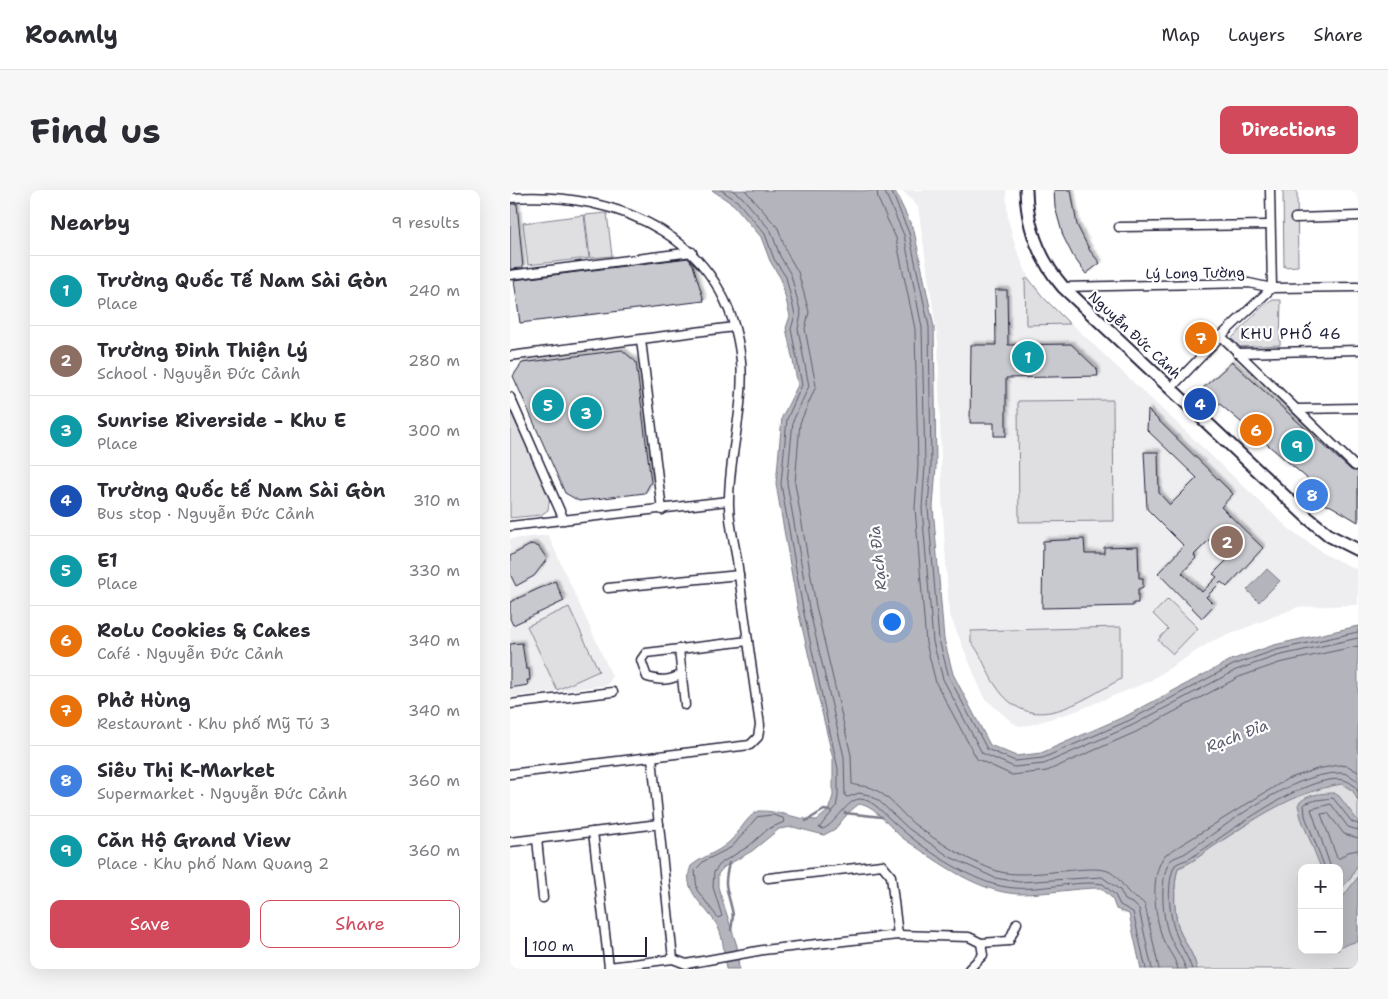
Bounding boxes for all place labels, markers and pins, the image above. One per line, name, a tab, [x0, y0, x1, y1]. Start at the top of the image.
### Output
pin: 7	[1185, 319, 1217, 357]
pin: 1	[1012, 338, 1044, 376]
pin: 4	[1184, 385, 1216, 423]
pin: 5	[532, 386, 564, 424]
pin: 3	[570, 394, 602, 432]
pin: 6	[1240, 411, 1272, 449]
pin: 9	[1281, 427, 1313, 465]
pin: 8	[1296, 476, 1328, 514]
pin: 2	[1211, 523, 1243, 561]

